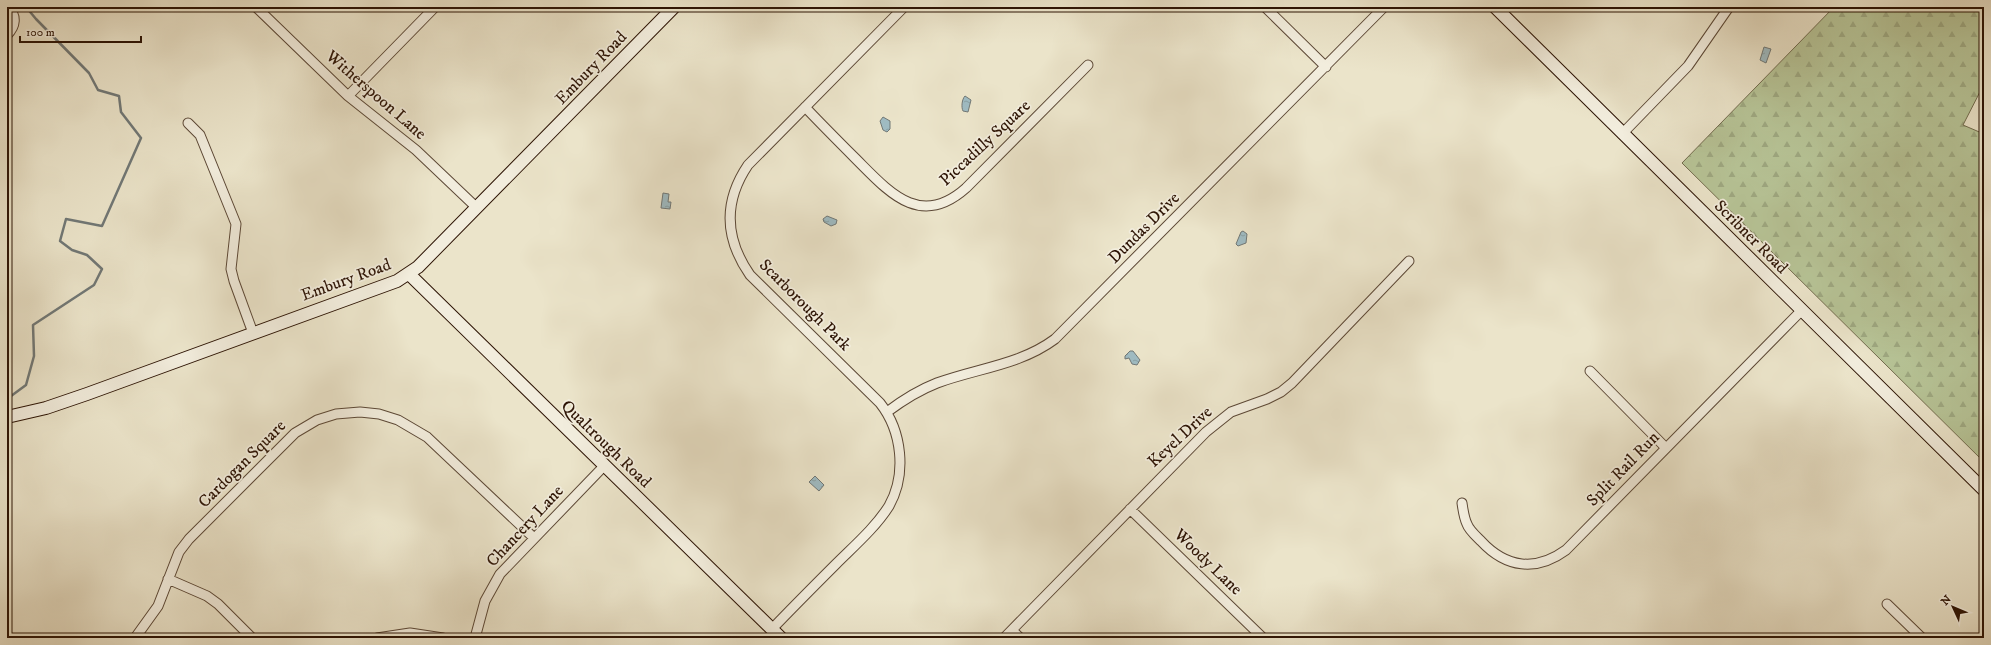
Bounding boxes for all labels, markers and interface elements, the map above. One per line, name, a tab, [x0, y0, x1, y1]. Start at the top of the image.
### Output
scale bar	[20, 18, 141, 44]
text: 100 m	[26, 25, 55, 40]
street label: Embury Road	[550, 26, 632, 110]
street label: Witherspoon Lane	[320, 45, 431, 145]
street label: Piccadilly Square	[935, 95, 1035, 191]
street label: Dundas Drive	[1103, 187, 1185, 269]
street label: Scribner Road	[1709, 195, 1793, 279]
street label: Embury Road	[298, 253, 394, 306]
street label: Scarborough Park	[754, 254, 856, 356]
street label: Qualtrough Road	[556, 395, 656, 493]
street label: Keyel Drive	[1143, 401, 1217, 473]
street label: Cardogan Square	[193, 415, 291, 513]
street label: Split Rail Run	[1582, 427, 1664, 511]
street label: Chancery Lane	[481, 480, 569, 572]
street label: Woody Lane	[1168, 523, 1247, 600]
north arrow	[1933, 587, 1973, 627]
text: N	[1938, 593, 1955, 609]

